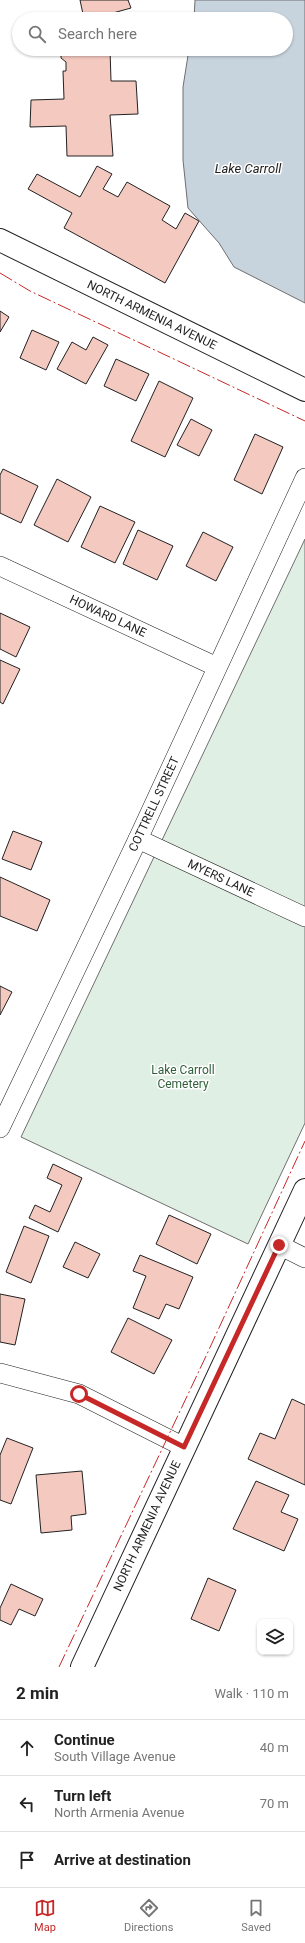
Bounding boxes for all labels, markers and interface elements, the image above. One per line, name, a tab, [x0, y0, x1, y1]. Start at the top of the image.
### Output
search box	[12, 12, 293, 56]
icon: search	[26, 23, 48, 45]
text: Search here	[58, 25, 137, 43]
water label: Lake Carroll	[215, 161, 282, 176]
street label: NORTH ARMENIA AVENUE	[85, 277, 219, 353]
street label: HOWARD LANE	[67, 592, 149, 640]
street label: COTTRELL STREET	[126, 754, 182, 854]
street label: MYERS LANE	[186, 857, 257, 900]
park label: Lake Carroll Cemetery	[151, 1063, 215, 1091]
route end	[270, 1236, 288, 1254]
route start	[70, 1385, 88, 1403]
street label: NORTH ARMENIA AVENUE	[111, 1458, 184, 1594]
map controls	[257, 1619, 293, 1655]
button: layers	[257, 1619, 293, 1655]
text: 2 min	[16, 1683, 59, 1703]
text: Walk · 110 m	[214, 1686, 289, 1701]
text: Continue	[54, 1731, 115, 1749]
icon: ahead	[16, 1737, 38, 1759]
text: 40 m	[260, 1740, 289, 1755]
text: South Village Avenue	[54, 1749, 176, 1764]
text: Turn left	[54, 1787, 111, 1805]
icon: left	[16, 1793, 38, 1815]
text: 70 m	[260, 1796, 289, 1811]
text: North Armenia Avenue	[54, 1805, 184, 1820]
icon: arrive	[16, 1849, 38, 1871]
text: Arrive at destination	[54, 1851, 191, 1869]
tab: Map	[34, 1897, 56, 1934]
tab: Directions	[124, 1897, 173, 1934]
tab: Saved	[241, 1897, 271, 1934]

